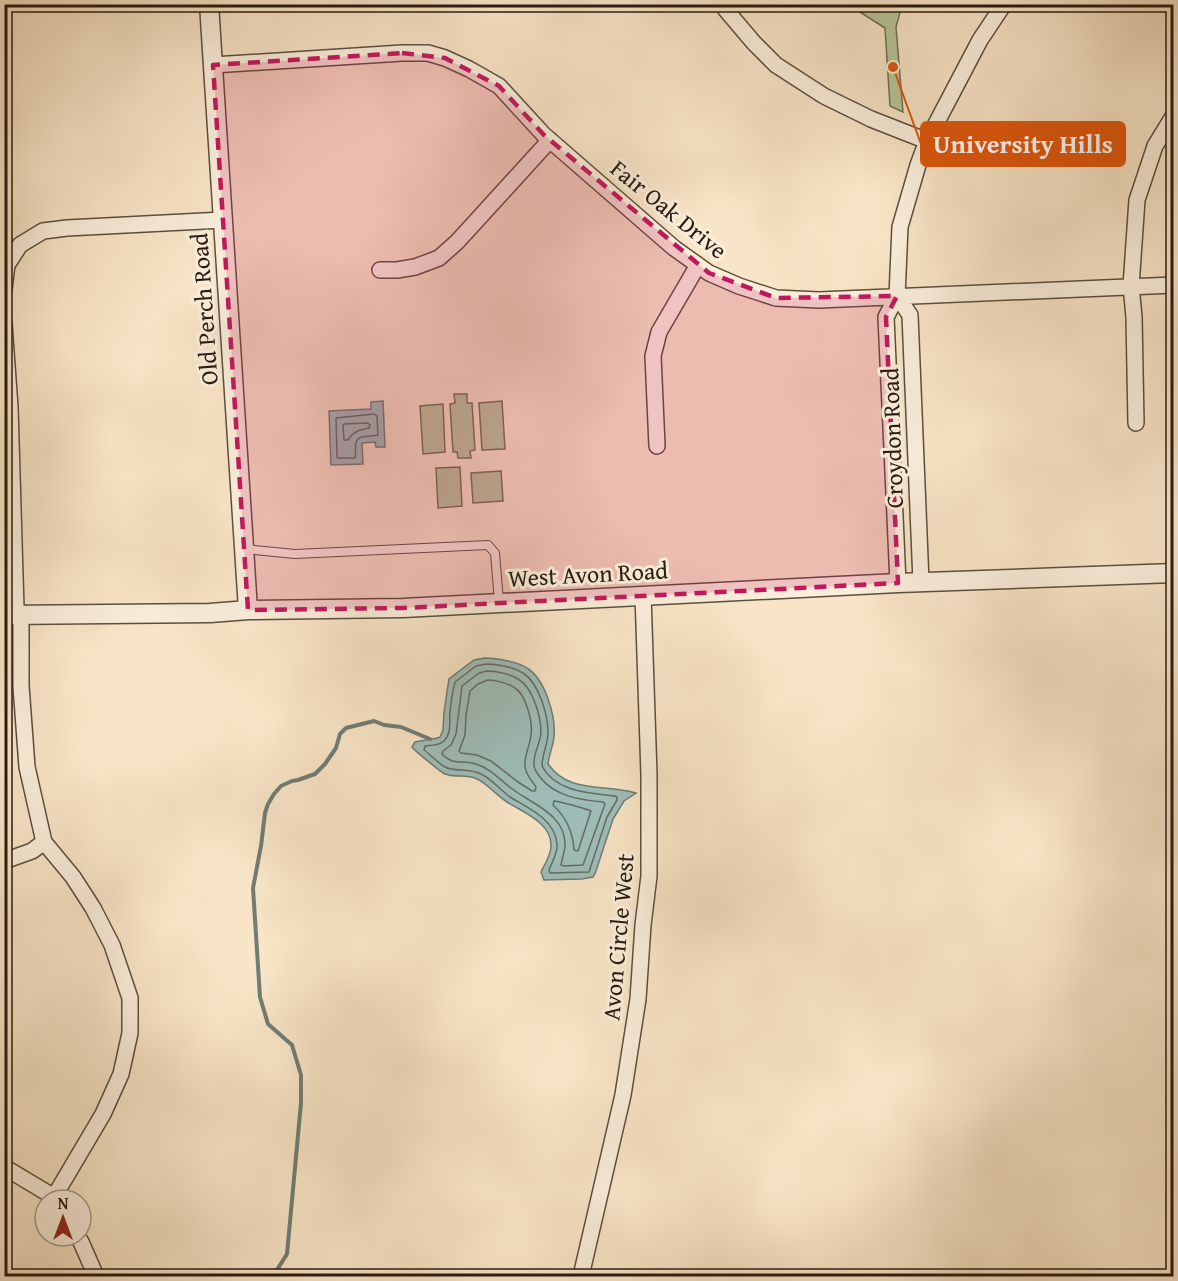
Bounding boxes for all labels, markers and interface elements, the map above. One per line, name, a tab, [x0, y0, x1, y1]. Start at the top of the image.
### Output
callout: University Hills	[921, 122, 1125, 166]
text: University Hills	[933, 124, 1113, 163]
street label: Fair Oak Drive	[603, 151, 735, 267]
street label: Old Perch Road	[181, 232, 227, 386]
street label: Croydon Road	[872, 367, 912, 509]
street label: West Avon Road	[507, 552, 669, 596]
street label: Avon Circle West	[593, 852, 643, 1022]
north arrow	[33, 1188, 93, 1248]
text: N	[58, 1191, 69, 1215]

